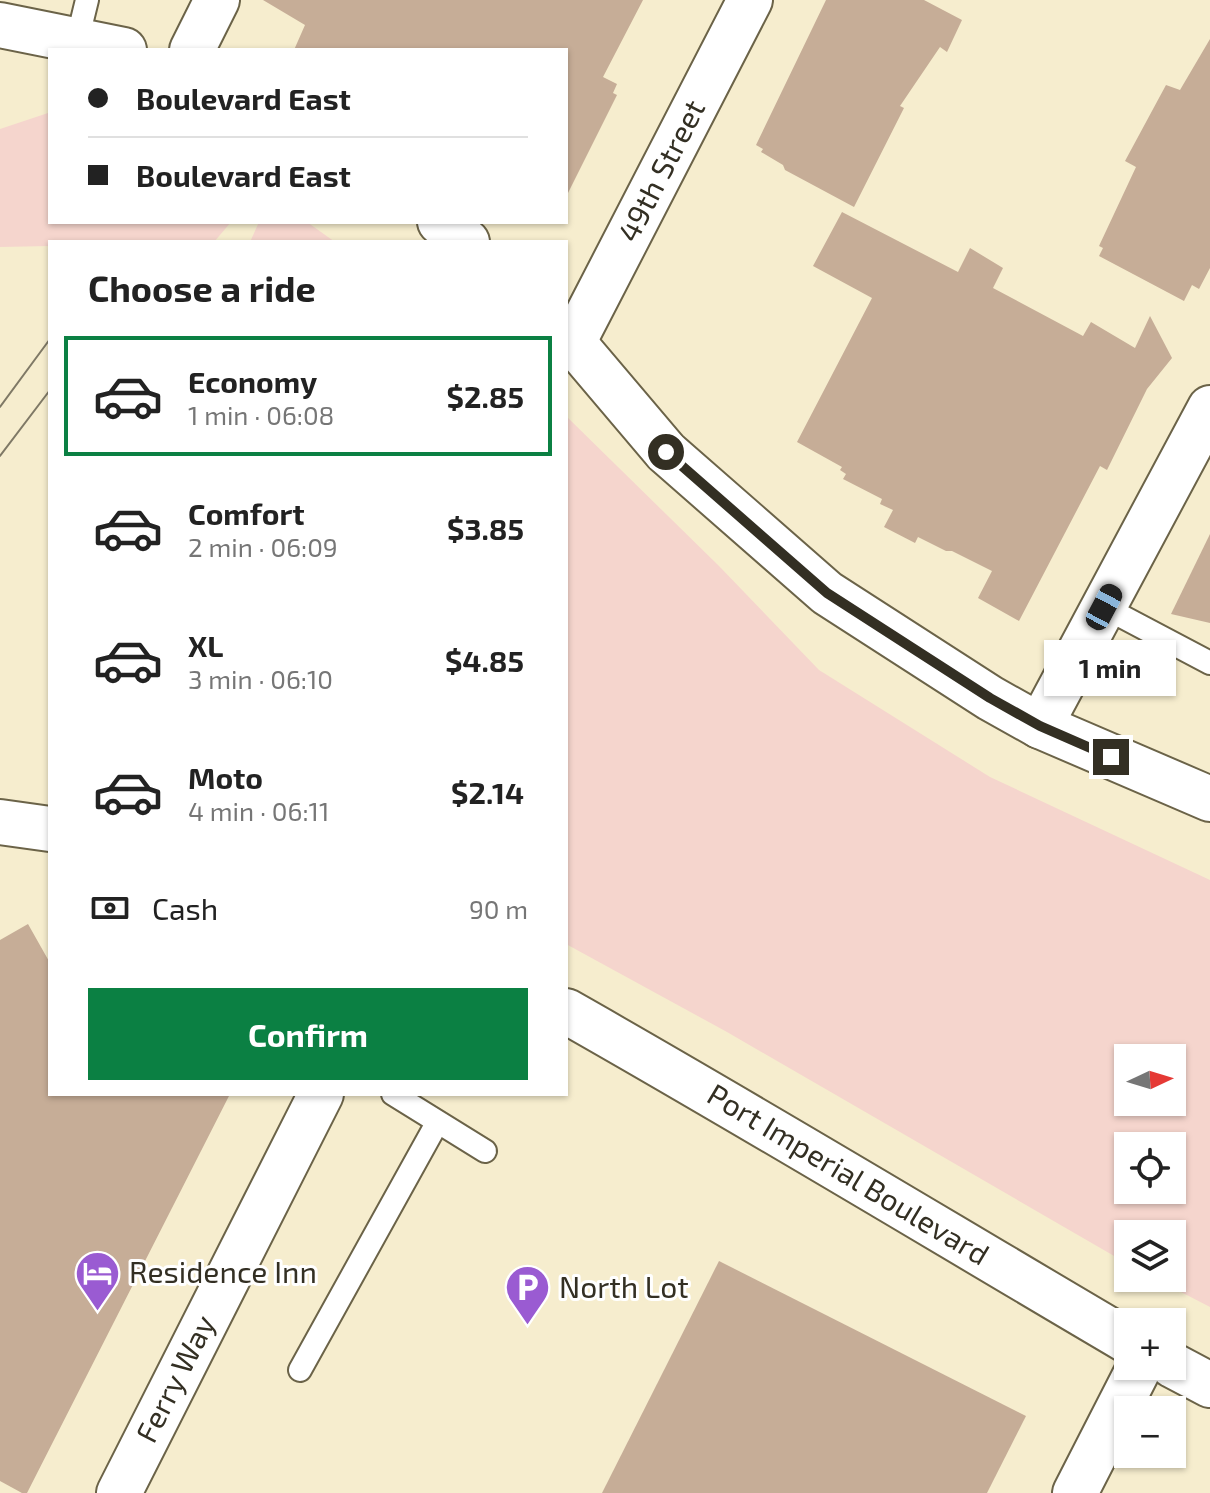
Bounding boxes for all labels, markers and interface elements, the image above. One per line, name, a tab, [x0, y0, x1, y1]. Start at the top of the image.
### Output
text: Boulevard East	[136, 80, 351, 116]
street label: 49th Street	[609, 93, 711, 247]
text: Boulevard East	[136, 157, 351, 193]
text: Choose a ride	[88, 266, 316, 309]
icon: car	[92, 360, 164, 432]
text: Economy	[188, 363, 317, 399]
text: $2.85	[447, 378, 524, 414]
text: 1 min · 06:08	[188, 399, 334, 430]
route start	[648, 434, 684, 470]
icon: car	[92, 492, 164, 564]
text: Comfort	[188, 495, 305, 531]
text: $3.85	[447, 510, 524, 546]
text: 2 min · 06:09	[188, 531, 338, 562]
car	[1082, 580, 1126, 634]
icon: car	[92, 624, 164, 696]
text: XL	[188, 627, 223, 663]
callout: 1 min	[1045, 641, 1177, 697]
text: $4.85	[445, 642, 524, 678]
text: 1 min	[1079, 652, 1141, 683]
text: 3 min · 06:10	[188, 663, 333, 694]
route end	[1093, 739, 1129, 775]
icon: car	[92, 756, 164, 828]
text: Moto	[188, 759, 263, 795]
text: $2.14	[451, 774, 524, 810]
text: 4 min · 06:11	[188, 795, 329, 826]
icon: cash	[88, 886, 132, 930]
text: Cash	[152, 890, 218, 926]
text: 90 m	[469, 893, 528, 924]
button: Confirm	[88, 988, 528, 1080]
north arrow	[1114, 1044, 1186, 1116]
map controls	[1114, 1044, 1186, 1468]
street label: Port Imperial Boulevard	[702, 1075, 996, 1272]
button: locate	[1114, 1132, 1186, 1204]
button: layers	[1114, 1220, 1186, 1292]
hotel icon: Residence Inn	[74, 1249, 122, 1312]
place label: Residence Inn	[129, 1253, 317, 1289]
parking icon: North Lot	[504, 1264, 552, 1327]
place label: North Lot	[559, 1268, 689, 1304]
street label: Ferry Way	[127, 1308, 222, 1448]
button: +	[1114, 1308, 1186, 1380]
button: −	[1114, 1396, 1186, 1468]

